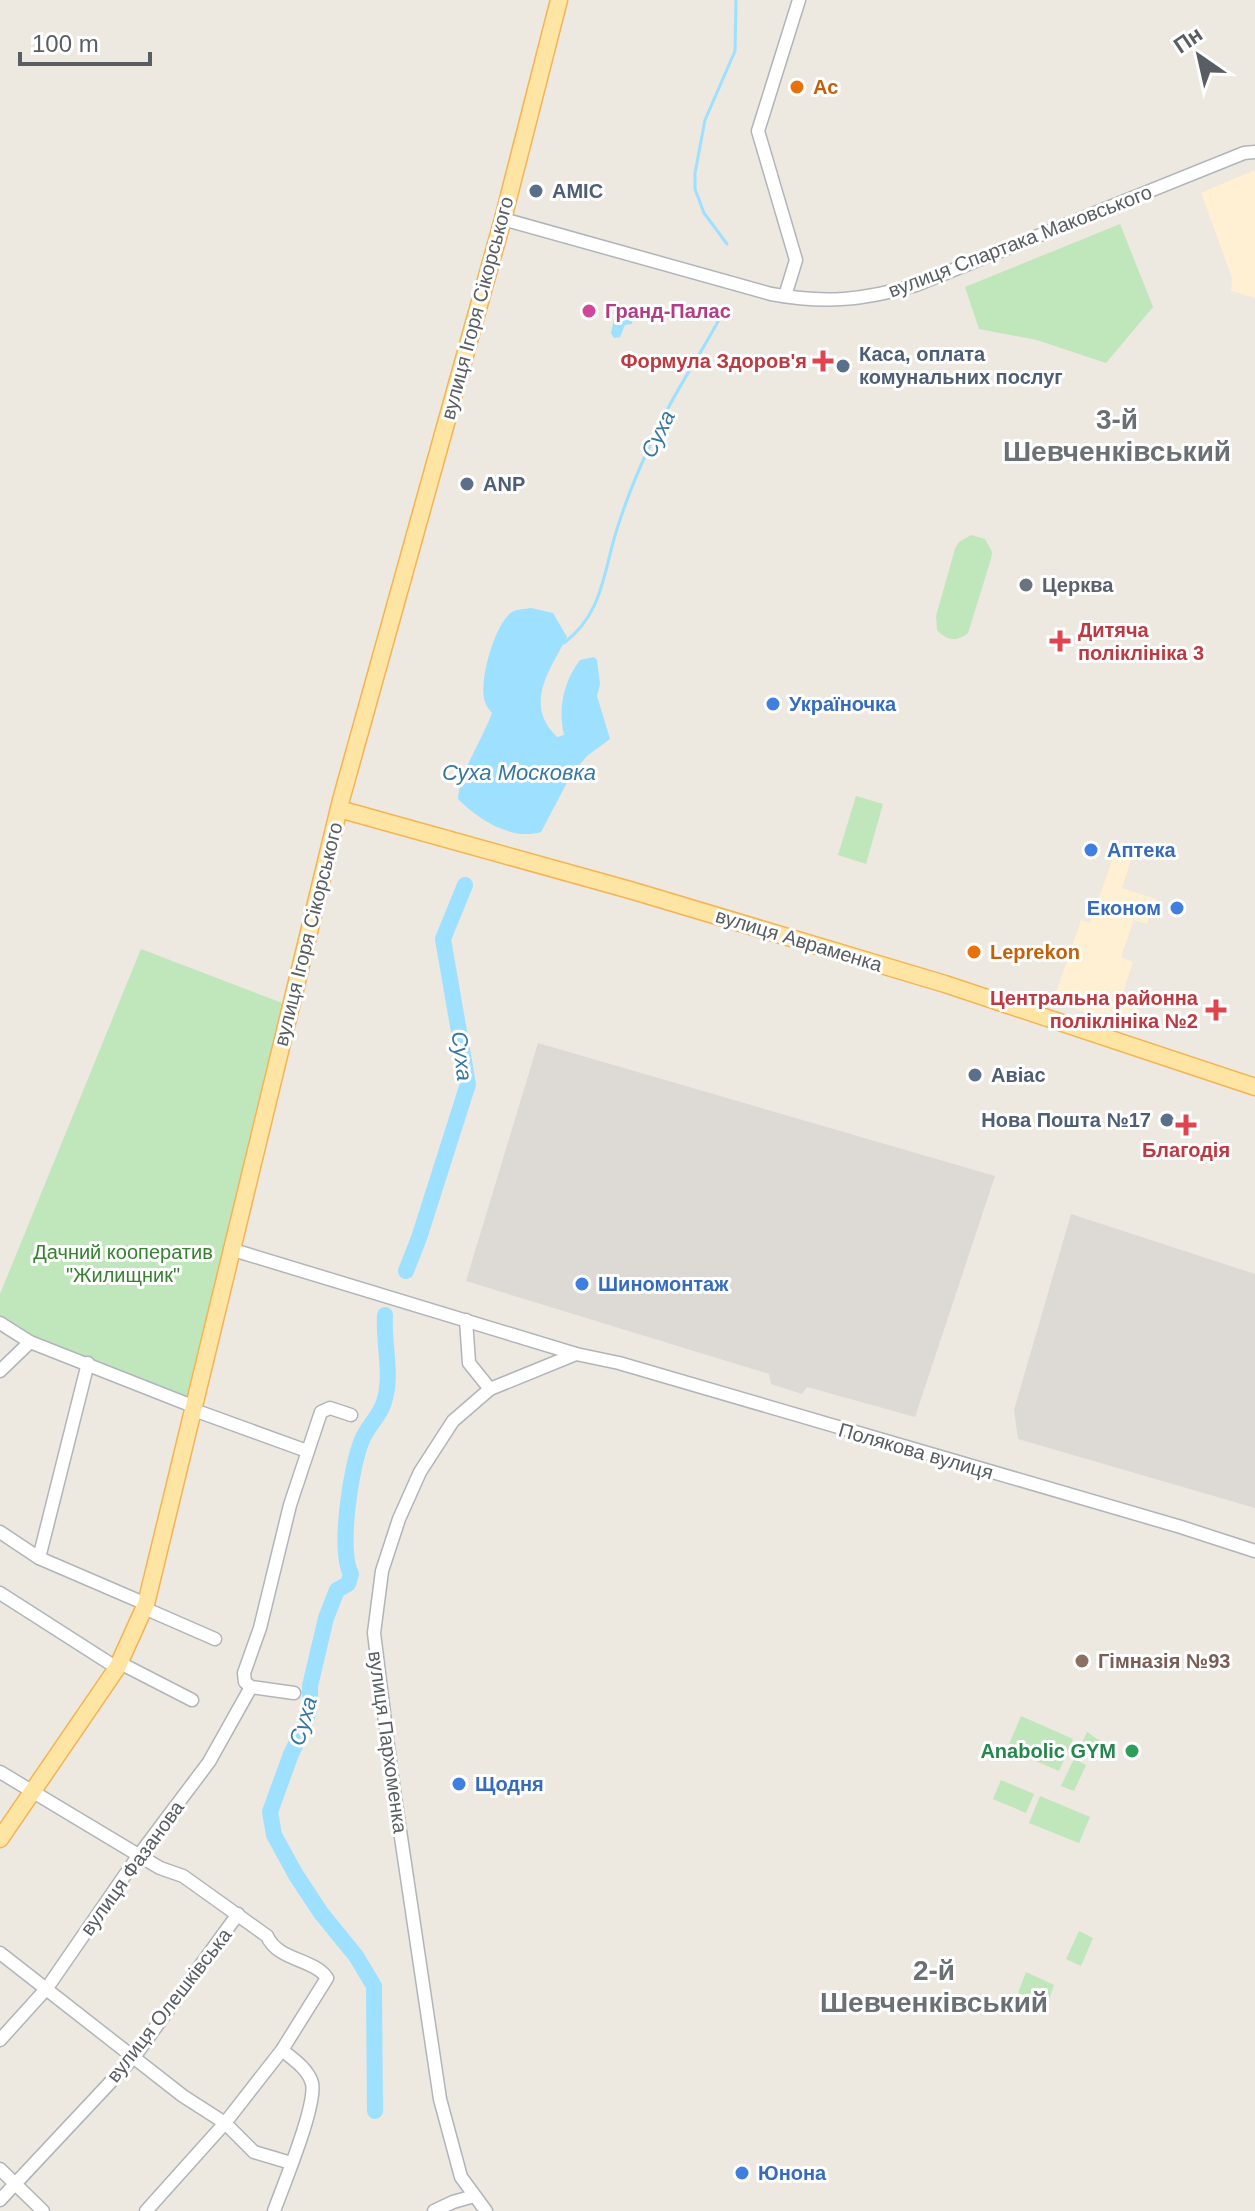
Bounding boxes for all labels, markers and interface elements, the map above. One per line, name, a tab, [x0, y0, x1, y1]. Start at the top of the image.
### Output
scale bar	[20, 16, 150, 66]
north arrow	[1159, 16, 1239, 96]
text: Пн	[1169, 21, 1207, 58]
text: 100 m	[32, 30, 99, 57]
place label: Ас	[813, 76, 838, 98]
marker: Ас	[788, 78, 806, 96]
place label: AMIC	[552, 180, 603, 202]
street label: вулиця Спартака Маковського	[885, 180, 1155, 302]
marker: AMIC	[527, 182, 545, 200]
street label: вулиця Ігоря Сікорського	[437, 194, 517, 422]
place label: Гранд-Палас	[605, 300, 731, 322]
marker: Гранд-Палас	[580, 302, 598, 320]
place label: Каса, оплата комунальних послуг	[859, 343, 1063, 388]
place label: Формула Здоров'я	[620, 350, 807, 372]
marker: Формула Здоров'я	[814, 352, 832, 370]
marker: Каса, оплата комунальних послуг	[834, 357, 852, 375]
district label: 3-й Шевченківський	[1003, 404, 1231, 467]
water label: Суха	[636, 406, 680, 462]
place label: ANP	[483, 473, 525, 495]
marker: ANP	[458, 475, 476, 493]
place label: Церква	[1042, 574, 1114, 596]
marker: Церква	[1017, 576, 1035, 594]
place label: Дитяча поліклініка 3	[1078, 619, 1204, 664]
marker: Дитяча поліклініка 3	[1049, 630, 1071, 652]
place label: Україночка	[789, 693, 897, 715]
marker: Україночка	[764, 695, 782, 713]
water label: Суха Московка	[442, 760, 596, 785]
street label: вулиця Ігоря Сікорського	[270, 820, 346, 1048]
place label: Аптека	[1107, 839, 1176, 861]
marker: Аптека	[1082, 841, 1100, 859]
place label: Економ	[1087, 897, 1161, 919]
marker: Економ	[1168, 899, 1186, 917]
street label: вулиця Авраменка	[713, 904, 886, 976]
place label: Leprekon	[990, 941, 1080, 963]
marker: Leprekon	[965, 943, 983, 961]
place label: Центральна районна поліклініка №2	[990, 987, 1199, 1032]
marker: Центральна районна поліклініка №2	[1205, 999, 1227, 1021]
water label: Суха	[447, 1030, 477, 1082]
place label: Авіас	[991, 1064, 1046, 1086]
marker: Авіас	[966, 1066, 984, 1084]
place label: Нова Пошта №17	[981, 1109, 1151, 1131]
marker: Нова Пошта №17	[1158, 1111, 1176, 1129]
marker: Благодія	[1177, 1116, 1195, 1134]
place label: Благодія	[1142, 1139, 1230, 1161]
park label: Дачний кооператив "Жилищник"	[33, 1241, 213, 1286]
place label: Шиномонтаж	[598, 1273, 729, 1295]
marker: Шиномонтаж	[573, 1275, 591, 1293]
street label: Полякова вулиця	[836, 1418, 996, 1484]
street label: вулиця Пархоменка	[364, 1649, 412, 1835]
place label: Гімназія №93	[1098, 1650, 1230, 1672]
marker: Гімназія №93	[1073, 1652, 1091, 1670]
water label: Суха	[284, 1694, 322, 1748]
place label: Anabolic GYM	[980, 1740, 1116, 1762]
marker: Anabolic GYM	[1123, 1742, 1141, 1760]
place label: Щодня	[475, 1773, 544, 1795]
marker: Щодня	[450, 1775, 468, 1793]
street label: вулиця Фазанова	[76, 1796, 189, 1939]
street label: вулиця Олешківська	[102, 1923, 236, 2086]
district label: 2-й Шевченківський	[820, 1955, 1048, 2018]
place label: Юнона	[758, 2162, 827, 2184]
marker: Юнона	[733, 2164, 751, 2182]

